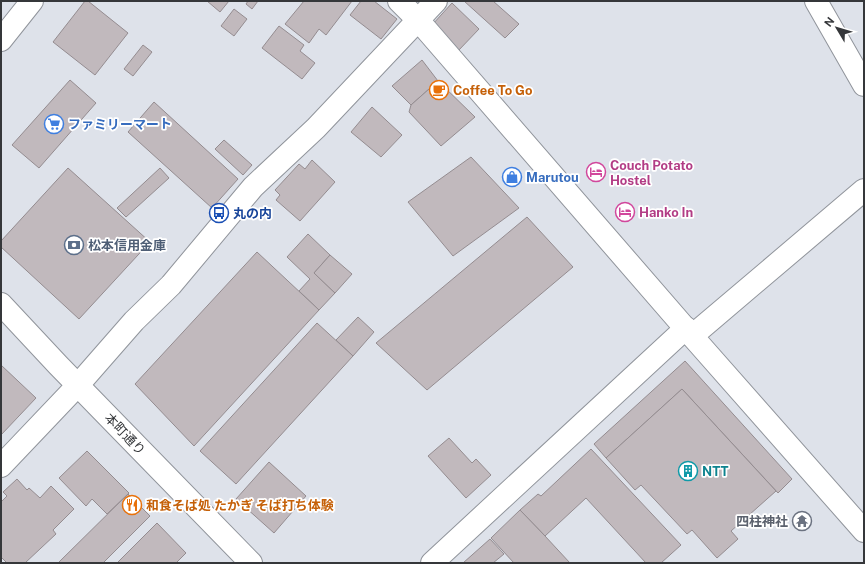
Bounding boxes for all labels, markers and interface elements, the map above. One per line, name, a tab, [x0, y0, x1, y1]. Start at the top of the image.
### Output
north arrow	[817, 8, 857, 48]
text: N	[822, 15, 836, 29]
cafe icon: Coffee To Go	[428, 79, 450, 101]
place label: Coffee To Go	[453, 83, 532, 98]
supermarket icon: ファミリーマート	[43, 113, 65, 135]
place label: ファミリーマート	[68, 117, 172, 132]
place label: Couch Potato Hostel	[610, 158, 693, 188]
hotel icon: Couch Potato Hostel	[585, 161, 607, 183]
shop icon: Marutou	[501, 166, 523, 188]
place label: Marutou	[526, 170, 579, 185]
hotel icon: Hanko In	[614, 201, 636, 223]
bus stop icon: 丸の内	[208, 202, 230, 224]
place label: Hanko In	[639, 205, 693, 220]
place label: 丸の内	[233, 206, 272, 221]
bank icon: 松本信用金庫	[63, 234, 85, 256]
place label: 松本信用金庫	[88, 238, 166, 253]
street label: 本町通り	[102, 410, 148, 458]
building icon: NTT	[677, 460, 699, 482]
place label: NTT	[702, 464, 729, 479]
restaurant icon: 和食そば処 たかぎ そば打ち体験	[121, 494, 143, 516]
place label: 和食そば処 たかぎ そば打ち体験	[146, 498, 334, 513]
temple icon: 四柱神社	[791, 510, 813, 532]
place label: 四柱神社	[736, 514, 788, 529]

